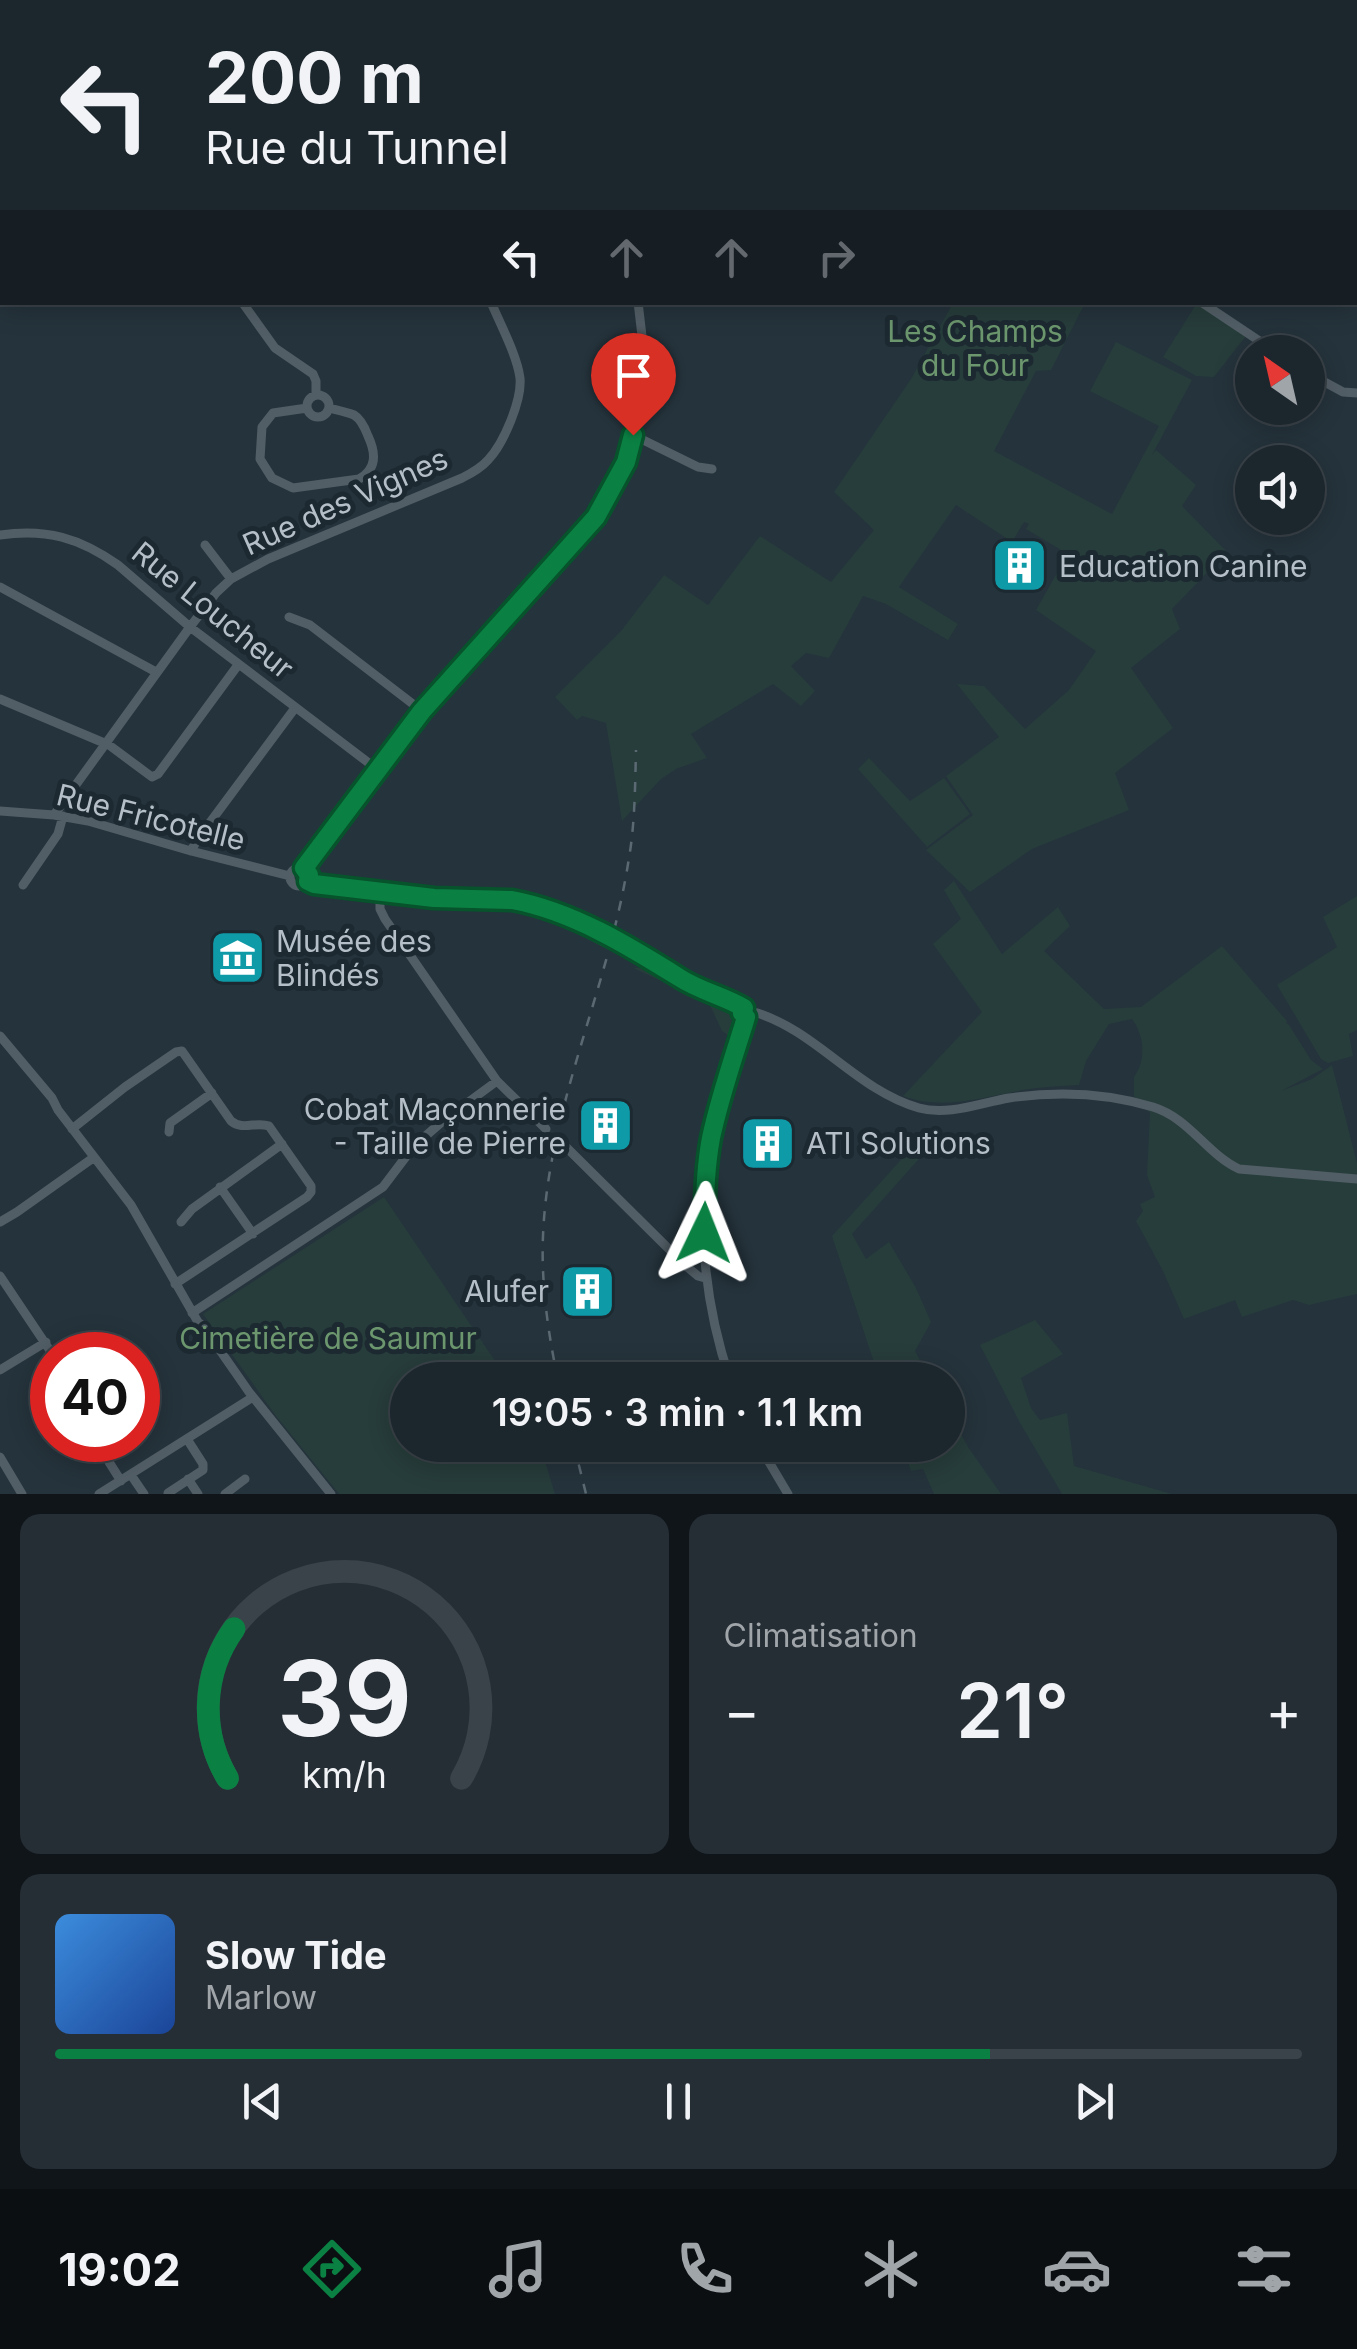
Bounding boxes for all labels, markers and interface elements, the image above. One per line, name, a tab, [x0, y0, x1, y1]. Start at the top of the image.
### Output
text: 200 m	[205, 35, 424, 120]
icon: left	[40, 40, 170, 170]
text: Rue du Tunnel	[205, 120, 509, 175]
icon: left	[494, 230, 549, 285]
icon: ahead	[599, 230, 654, 285]
icon: ahead	[704, 230, 759, 285]
icon: right	[809, 230, 864, 285]
park label: Les Champs du Four	[887, 313, 1063, 383]
pin	[591, 333, 676, 436]
north arrow	[1235, 335, 1325, 425]
map controls	[1235, 335, 1325, 535]
icon: arrive	[606, 348, 661, 403]
street label: Rue des Vignes	[237, 440, 453, 562]
button: sound	[1235, 445, 1325, 535]
street label: Rue Loucheur	[125, 534, 301, 686]
building icon: Education Canine	[990, 536, 1050, 596]
place label: Education Canine	[1059, 548, 1308, 584]
street label: Rue Fricotelle	[53, 776, 249, 858]
place label: Musée des Blindés	[276, 923, 432, 993]
museum icon: Musée des Blindés	[207, 928, 267, 988]
place label: Cobat Maçonnerie - Taille de Pierre	[304, 1091, 566, 1161]
building icon: Cobat Maçonnerie - Taille de Pierre	[575, 1096, 635, 1156]
building icon: ATI Solutions	[737, 1113, 797, 1173]
place label: ATI Solutions	[806, 1125, 991, 1161]
position arrow	[652, 1181, 756, 1285]
building icon: Alufer	[558, 1261, 618, 1321]
place label: Alufer	[464, 1273, 549, 1309]
park label: Cimetière de Saumur	[179, 1320, 477, 1356]
speed limit sign: 40	[30, 1332, 160, 1462]
text: 19:05 · 3 min · 1.1 km	[492, 1389, 863, 1435]
text: Climatisation	[724, 1616, 918, 1655]
text: 39	[277, 1635, 412, 1761]
text: 21°	[956, 1665, 1069, 1756]
text: −	[724, 1678, 760, 1744]
text: +	[1266, 1678, 1302, 1744]
text: km/h	[302, 1753, 387, 1797]
text: Slow Tide	[205, 1932, 387, 1978]
text: Marlow	[205, 1978, 317, 2017]
icon: previous	[235, 2074, 290, 2129]
icon: pause	[651, 2074, 706, 2129]
icon: next	[1067, 2074, 1122, 2129]
icon: directions	[297, 2234, 367, 2304]
icon: music	[483, 2234, 553, 2304]
icon: phone	[670, 2234, 740, 2304]
icon: climate	[856, 2234, 926, 2304]
icon: car	[1042, 2234, 1112, 2304]
icon: filters	[1229, 2234, 1299, 2304]
text: 19:02	[58, 2242, 181, 2297]

